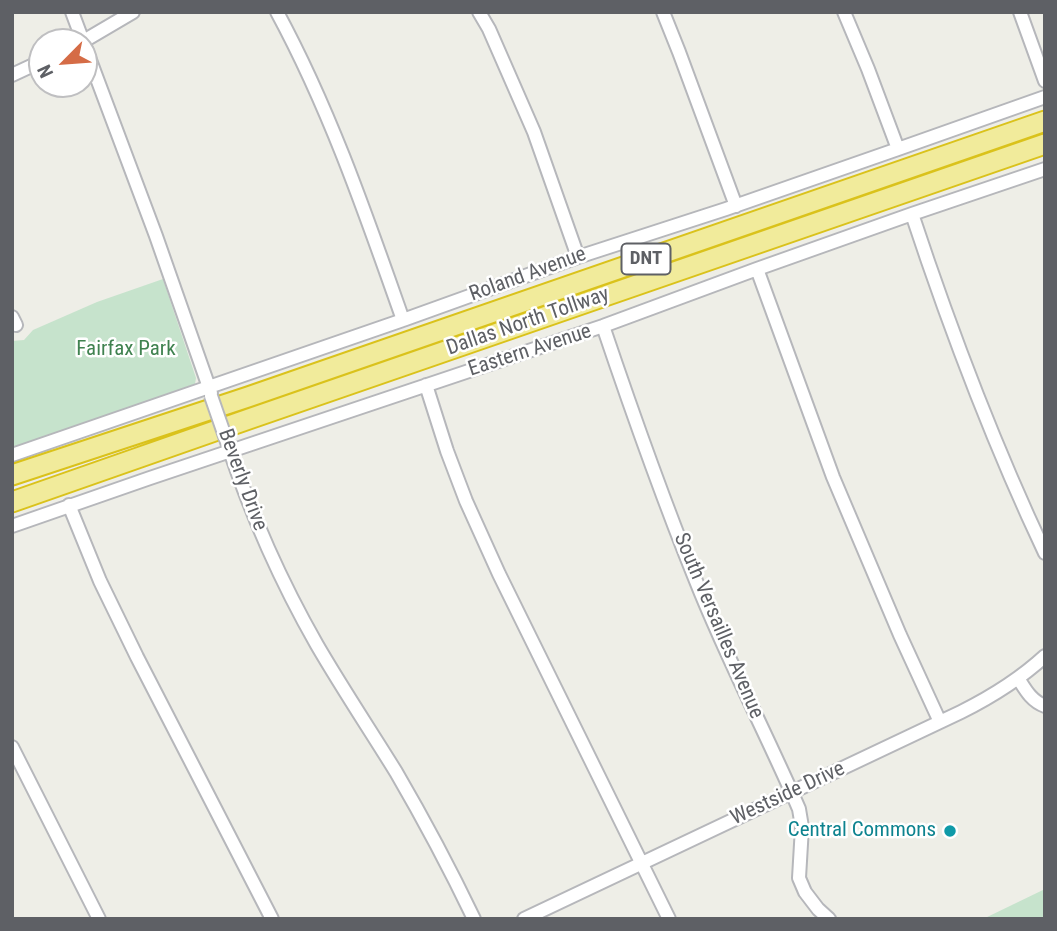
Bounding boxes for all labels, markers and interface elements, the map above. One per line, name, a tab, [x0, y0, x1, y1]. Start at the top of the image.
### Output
north arrow	[28, 28, 98, 98]
text: N	[32, 61, 58, 81]
street label: Roland Avenue	[466, 242, 590, 308]
road number: DNT	[622, 244, 670, 274]
street label: Dallas North Tollway	[443, 282, 613, 362]
street label: Eastern Avenue	[465, 319, 595, 383]
park label: Fairfax Park	[76, 337, 176, 363]
street label: Beverly Drive	[212, 426, 272, 534]
street label: South Versailles Avenue	[668, 529, 768, 723]
street label: Westside Drive	[727, 757, 849, 831]
place label: Central Commons	[788, 818, 936, 844]
marker: Central Commons	[942, 823, 958, 839]

